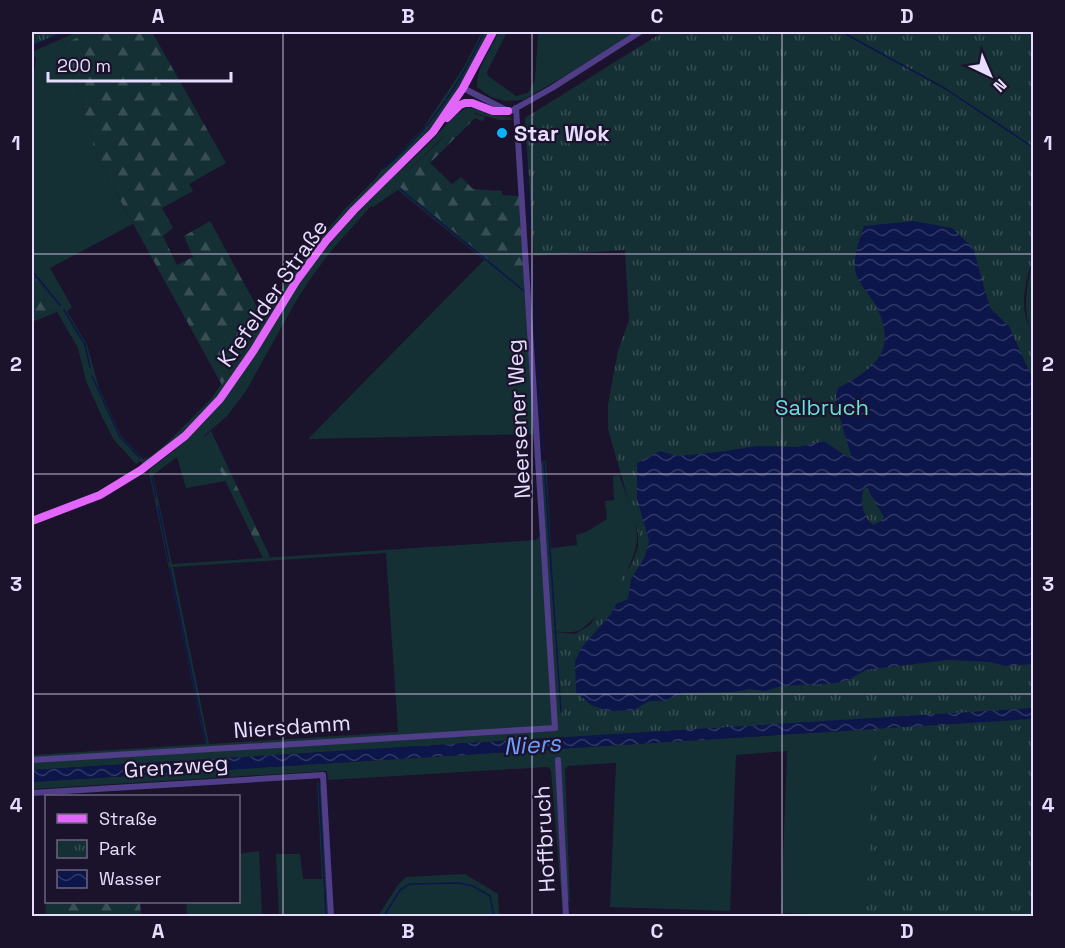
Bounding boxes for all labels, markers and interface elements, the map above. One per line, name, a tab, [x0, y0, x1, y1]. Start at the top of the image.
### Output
text: A	[152, 3, 165, 29]
text: B	[401, 3, 415, 29]
text: C	[651, 3, 664, 29]
text: D	[900, 3, 914, 29]
scale bar	[48, 45, 231, 83]
north arrow	[960, 45, 1020, 105]
text: 200 m	[57, 54, 111, 77]
text: N	[989, 74, 1011, 97]
place label: Star Wok	[514, 119, 610, 147]
marker: Star Wok	[495, 126, 509, 140]
text: 1	[11, 130, 21, 156]
text: 1	[1043, 130, 1053, 156]
street label: Krefelder Straße	[211, 214, 333, 372]
street label: Neersener Weg	[500, 339, 536, 499]
text: 2	[10, 351, 22, 377]
text: 2	[1042, 351, 1054, 377]
park label: Salbruch	[775, 393, 869, 421]
text: 3	[10, 571, 22, 597]
text: 3	[1042, 571, 1054, 597]
street label: Niersdamm	[232, 708, 352, 744]
water label: Niers	[502, 727, 563, 762]
street label: Grenzweg	[123, 748, 229, 784]
street label: Hoffbruch	[527, 785, 561, 893]
text: 4	[10, 792, 23, 818]
text: 4	[1042, 792, 1055, 818]
legend	[45, 795, 240, 903]
text: Straße	[99, 807, 157, 830]
text: Park	[99, 837, 137, 860]
text: Wasser	[99, 867, 161, 890]
text: A	[152, 918, 165, 944]
text: B	[401, 918, 415, 944]
text: C	[651, 918, 664, 944]
text: D	[900, 918, 914, 944]

